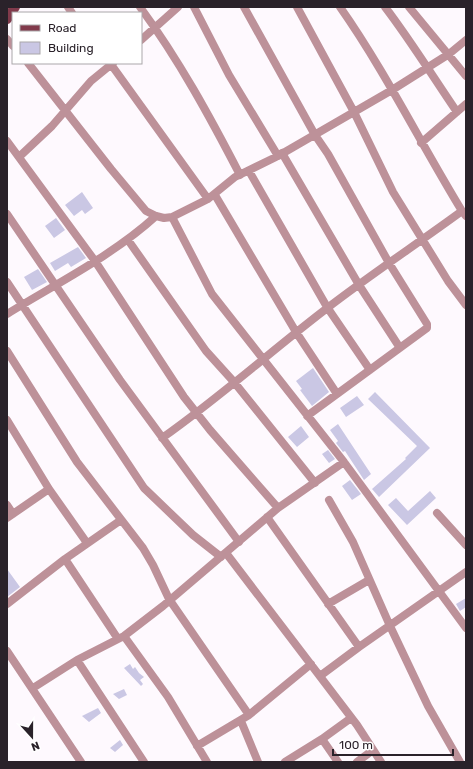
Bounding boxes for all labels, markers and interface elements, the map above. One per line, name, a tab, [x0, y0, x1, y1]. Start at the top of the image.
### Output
legend	[12, 12, 142, 64]
text: Road	[48, 21, 76, 35]
text: Building	[48, 41, 94, 55]
north arrow	[12, 717, 52, 757]
scale bar	[333, 731, 453, 757]
text: N	[29, 738, 41, 753]
text: 100 m	[339, 738, 373, 752]

